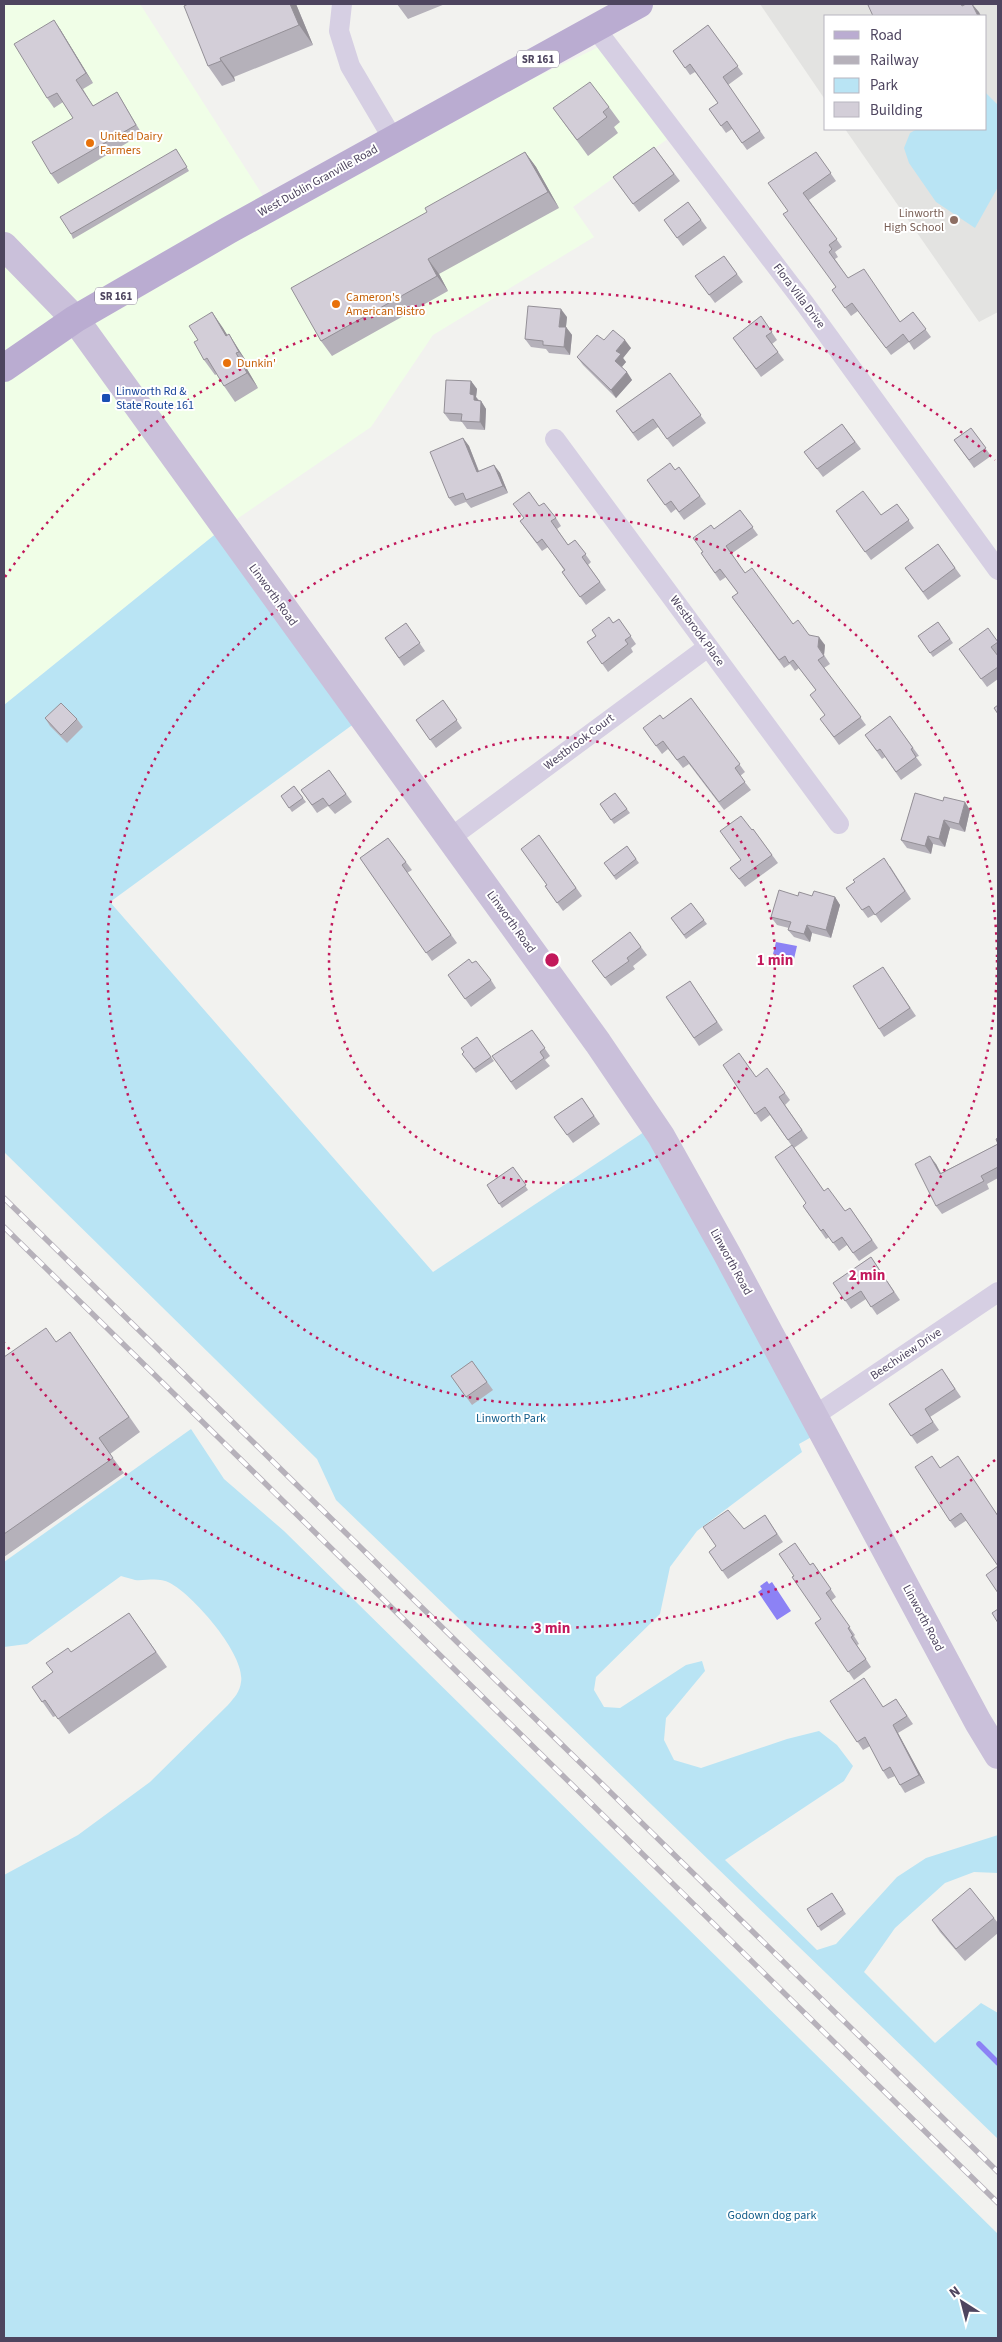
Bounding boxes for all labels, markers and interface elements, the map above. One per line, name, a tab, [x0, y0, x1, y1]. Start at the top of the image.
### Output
legend	[824, 15, 987, 130]
text: Road	[870, 25, 902, 46]
text: Railway	[870, 50, 919, 71]
road number: SR 161	[517, 51, 559, 68]
text: Park	[870, 75, 899, 96]
text: Building	[870, 100, 923, 121]
place label: United Dairy Farmers	[100, 128, 163, 159]
marker: United Dairy Farmers	[84, 137, 96, 149]
street label: West Dublin Granville Road	[255, 141, 381, 221]
place label: Linworth High School	[884, 205, 944, 236]
marker: Linworth High School	[948, 214, 960, 226]
street label: Flora Villa Drive	[769, 260, 829, 332]
road number: SR 161	[95, 288, 137, 304]
place label: Cameron's American Bistro	[346, 289, 425, 320]
marker: Cameron's American Bistro	[330, 298, 342, 310]
place label: Dunkin'	[237, 355, 276, 372]
marker: Dunkin'	[221, 357, 233, 369]
place label: Linworth Rd & State Route 161	[116, 383, 194, 414]
marker: Linworth Rd & State Route 161	[100, 392, 112, 404]
street label: Linworth Road	[245, 560, 301, 630]
street label: Westbrook Place	[666, 592, 728, 670]
street label: Westbrook Court	[540, 710, 618, 774]
street label: Linworth Road	[483, 887, 539, 957]
text: 1 min	[757, 950, 793, 971]
centre of rings	[543, 951, 561, 969]
street label: Linworth Road	[706, 1226, 756, 1298]
text: 2 min	[849, 1265, 885, 1286]
street label: Beechview Drive	[867, 1324, 945, 1384]
park label: Linworth Park	[476, 1410, 546, 1427]
street label: Linworth Road	[898, 1582, 948, 1654]
text: 3 min	[534, 1618, 570, 1639]
park label: Godown dog park	[728, 2207, 816, 2224]
north arrow	[937, 2277, 987, 2327]
text: N	[945, 2281, 965, 2303]

